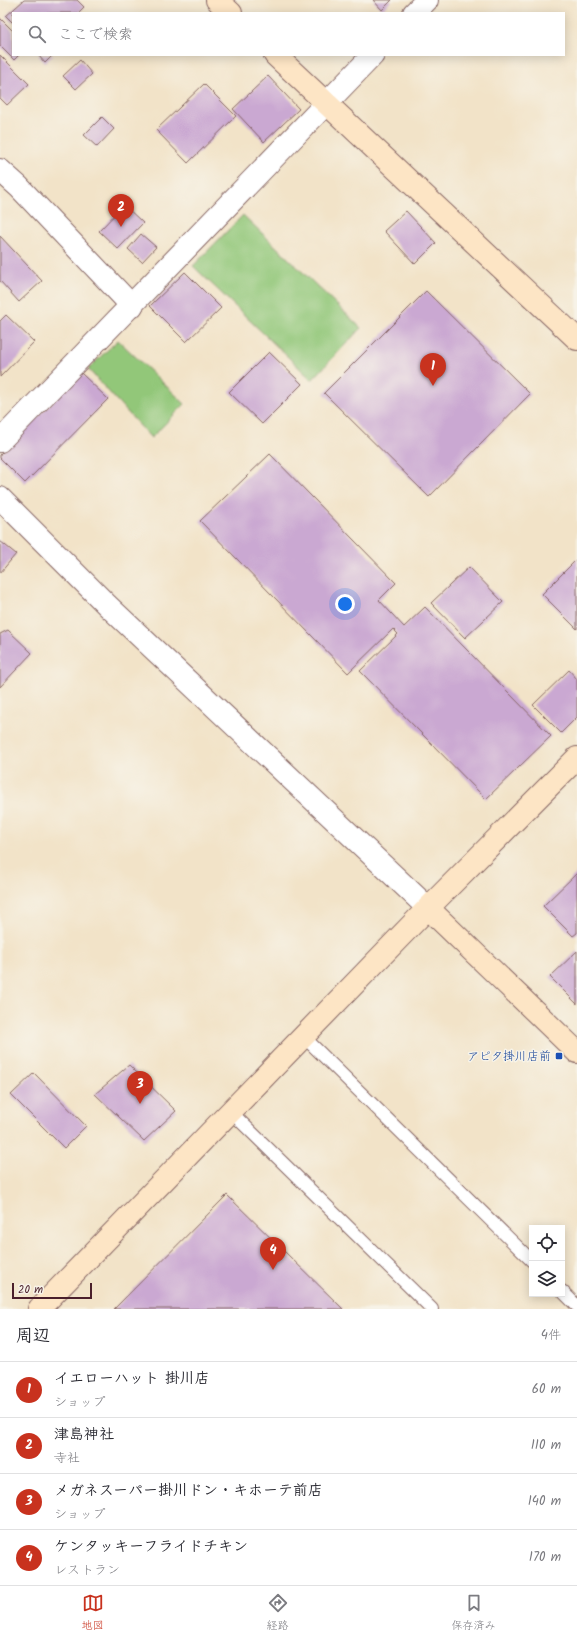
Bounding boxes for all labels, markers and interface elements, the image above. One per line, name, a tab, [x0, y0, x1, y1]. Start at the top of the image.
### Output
search box	[12, 12, 565, 56]
icon: search	[26, 23, 48, 45]
text: ここで検索	[58, 23, 133, 47]
pin: 2	[108, 194, 134, 227]
pin: 1	[420, 353, 446, 386]
your location	[335, 594, 355, 614]
place label: アピタ掛川店前	[467, 1047, 551, 1066]
marker: アピタ掛川店前	[554, 1051, 564, 1061]
pin: 3	[127, 1071, 153, 1104]
map controls	[529, 1225, 565, 1297]
button: locate	[529, 1225, 565, 1261]
pin: 4	[260, 1237, 286, 1270]
button: layers	[529, 1261, 565, 1297]
scale bar	[12, 1281, 92, 1300]
text: 20 m	[18, 1281, 43, 1299]
text: 周辺	[16, 1323, 50, 1350]
text: 4件	[541, 1325, 561, 1346]
text: イエローハット 掛川店	[54, 1367, 210, 1391]
text: 1	[27, 1379, 31, 1400]
text: 60 m	[532, 1379, 561, 1400]
text: ショップ	[54, 1392, 105, 1413]
text: 津島神社	[54, 1423, 114, 1447]
text: 2	[25, 1435, 33, 1456]
text: 110 m	[531, 1435, 561, 1456]
text: 寺社	[54, 1448, 80, 1469]
text: メガネスーパー掛川ドン・キホーテ前店	[54, 1479, 323, 1503]
text: 3	[25, 1491, 33, 1512]
text: 140 m	[528, 1491, 561, 1512]
text: ショップ	[54, 1504, 105, 1525]
text: ケンタッキーフライドチキン	[54, 1535, 248, 1559]
text: 4	[25, 1547, 33, 1568]
text: 170 m	[529, 1547, 561, 1568]
text: レストラン	[54, 1560, 120, 1581]
tab: 地図	[82, 1592, 104, 1635]
tab: 経路	[267, 1592, 289, 1635]
tab: 保存済み	[452, 1592, 496, 1635]

